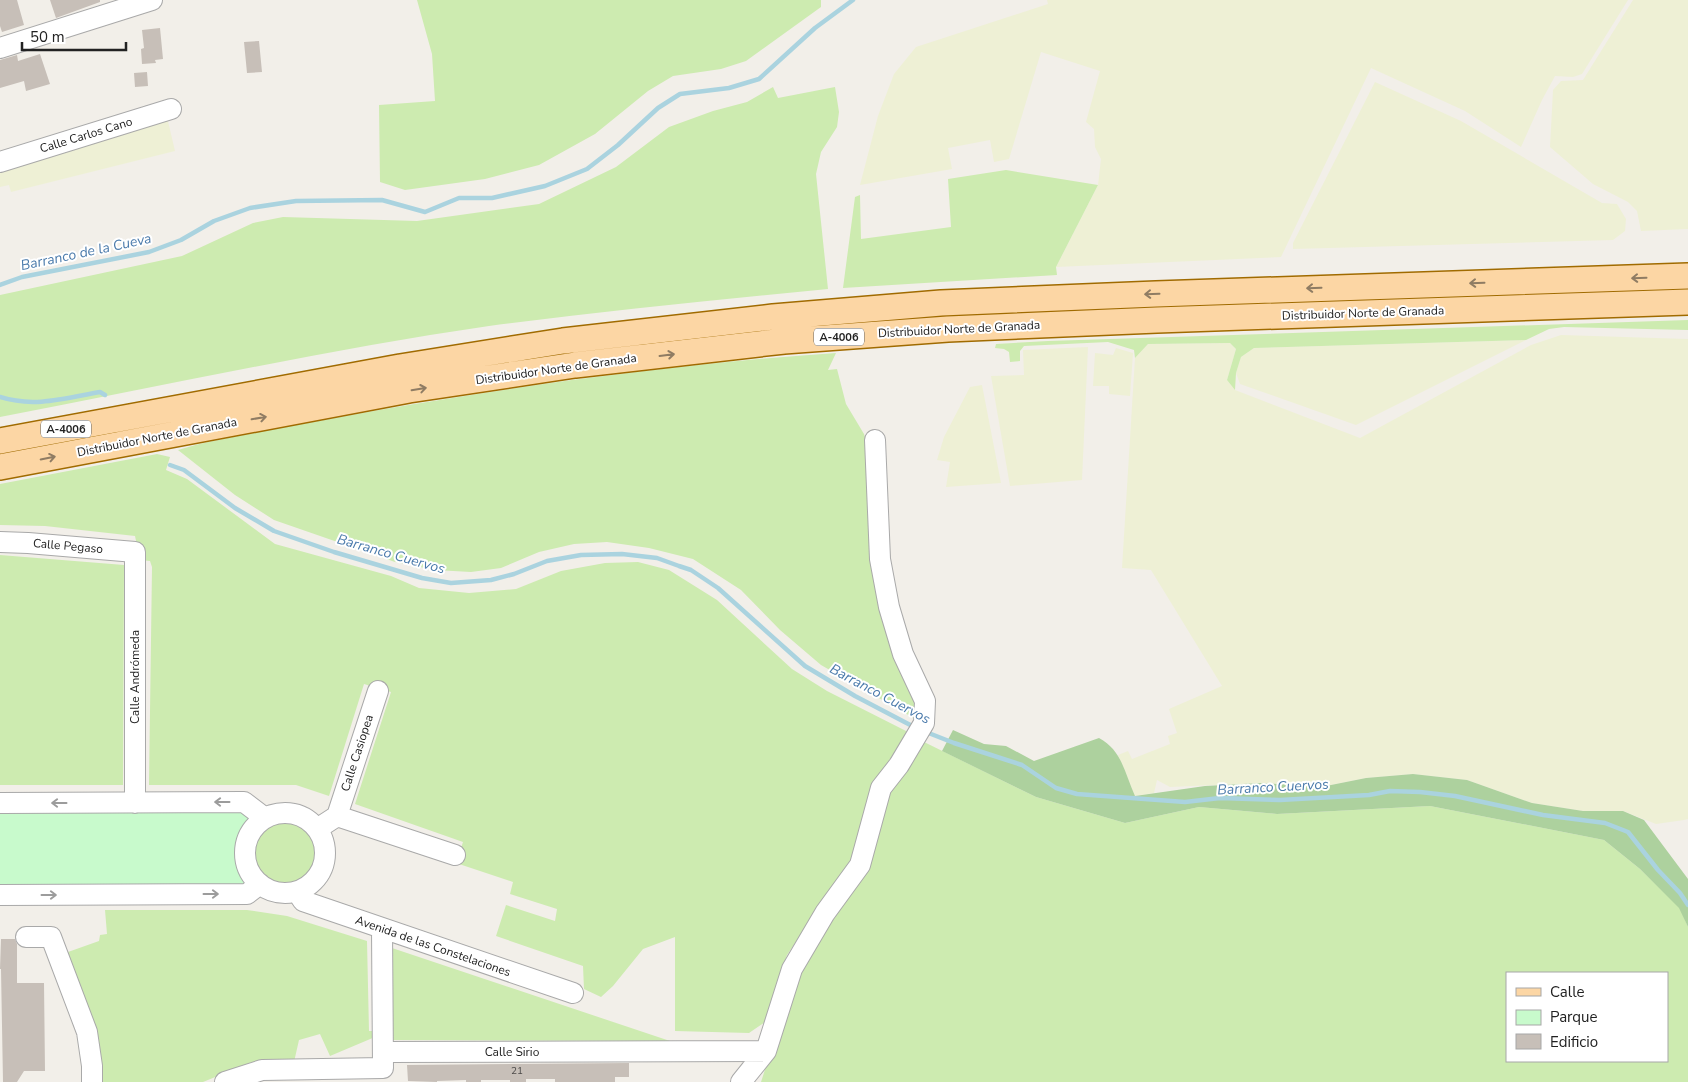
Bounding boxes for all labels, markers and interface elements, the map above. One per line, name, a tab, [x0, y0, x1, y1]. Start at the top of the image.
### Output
scale bar	[22, 20, 126, 52]
text: 50 m	[30, 27, 65, 47]
street label: Calle Carlos Cano	[38, 113, 135, 157]
water label: Barranco de la Cueva	[19, 229, 153, 275]
one-way arrow	[1632, 273, 1648, 283]
one-way arrow	[1469, 278, 1486, 288]
one-way arrow	[1307, 284, 1323, 293]
one-way arrow	[1144, 289, 1160, 298]
street label: Distribuidor Norte de Granada	[1282, 302, 1444, 324]
street label: Distribuidor Norte de Granada	[878, 317, 1040, 341]
road number: A-4006	[814, 328, 864, 346]
street label: Distribuidor Norte de Granada	[475, 350, 637, 388]
one-way arrow	[658, 350, 674, 360]
one-way arrow	[411, 383, 427, 393]
one-way arrow	[251, 412, 267, 422]
street label: Distribuidor Norte de Granada	[76, 414, 238, 460]
road number: A-4006	[41, 420, 91, 438]
one-way arrow	[39, 452, 55, 462]
water label: Barranco Cuervos	[335, 529, 447, 579]
street label: Calle Pegaso	[32, 535, 104, 557]
street label: Calle Andrómeda	[127, 630, 143, 724]
water label: Barranco Cuervos	[826, 659, 934, 729]
street label: Calle Casiopea	[337, 713, 377, 793]
water label: Barranco Cuervos	[1217, 775, 1329, 799]
one-way arrow	[214, 797, 230, 807]
one-way arrow	[51, 798, 68, 808]
one-way arrow	[202, 889, 219, 899]
one-way arrow	[40, 890, 56, 900]
street label: Avenida de las Constelaciones	[353, 912, 513, 980]
legend	[1506, 972, 1668, 1062]
text: Calle	[1550, 982, 1585, 1002]
text: Parque	[1550, 1007, 1598, 1027]
text: Edificio	[1550, 1032, 1598, 1052]
street label: Calle Sirio	[485, 1044, 540, 1060]
house number: 21	[511, 1064, 523, 1078]

